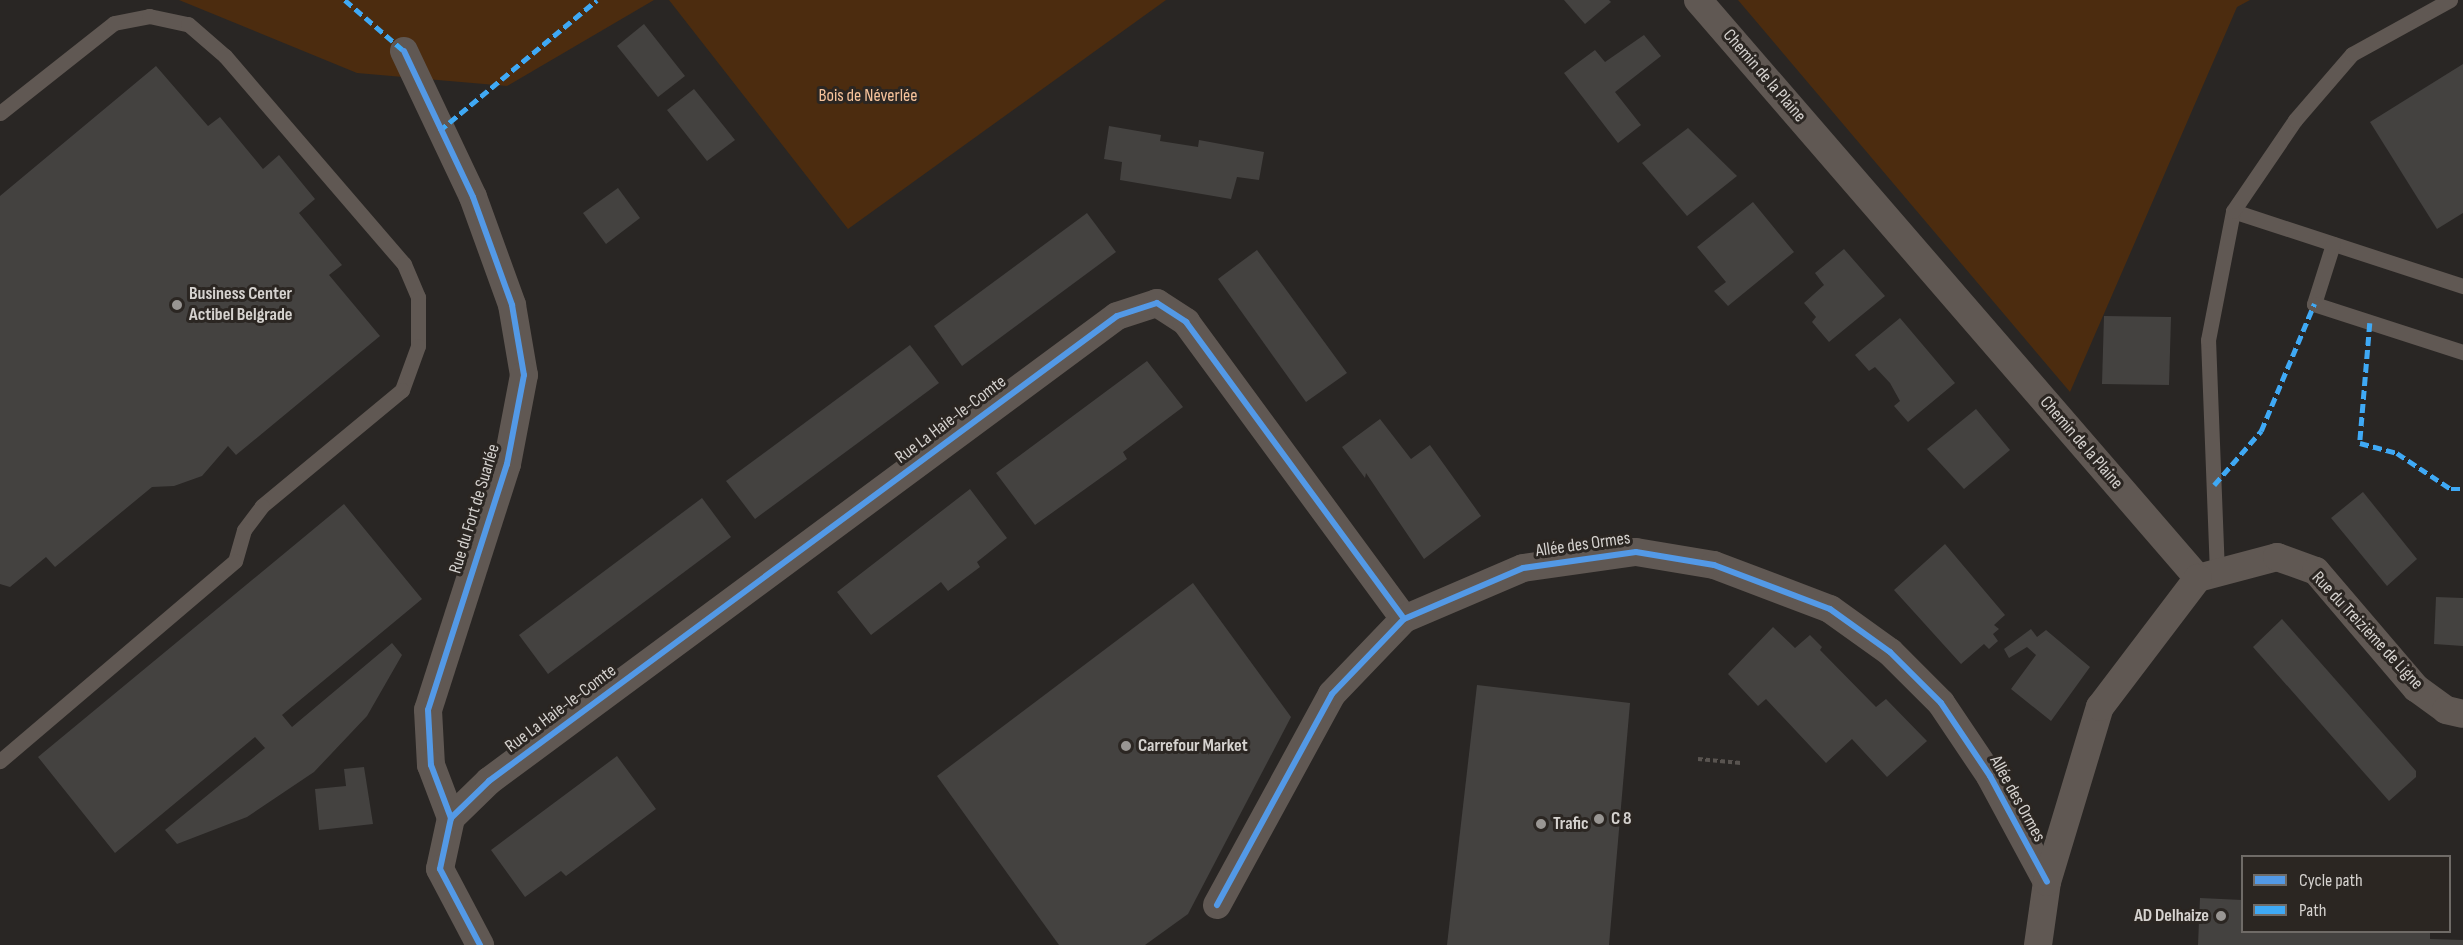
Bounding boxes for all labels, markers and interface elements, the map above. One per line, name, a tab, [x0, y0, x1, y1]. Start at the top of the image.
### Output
street label: Chemin de la Plaine	[1718, 25, 1810, 127]
park label: Bois de Néverlée	[818, 85, 918, 107]
place label: Business Center Actibel Belgrade	[189, 284, 292, 326]
marker: Business Center Actibel Belgrade	[170, 298, 184, 312]
street label: Rue La Haie-le-Comte	[891, 371, 1011, 469]
street label: Chemin de la Plaine	[2035, 392, 2127, 494]
street label: Rue du Fort de Suarlée	[445, 442, 505, 576]
street label: Allée des Ormes	[1534, 528, 1632, 562]
street label: Rue du Treizième de Ligne	[2307, 567, 2427, 695]
street label: Rue La Haie-le-Comte	[501, 660, 621, 758]
place label: Carrefour Market	[1138, 735, 1248, 757]
marker: Carrefour Market	[1119, 739, 1133, 753]
street label: Allée des Ormes	[1984, 752, 2050, 846]
place label: C 8	[1611, 808, 1632, 830]
marker: C 8	[1592, 812, 1606, 826]
place label: Trafic	[1553, 813, 1588, 835]
marker: Trafic	[1534, 817, 1548, 831]
legend	[2241, 855, 2451, 933]
text: Cycle path	[2299, 870, 2363, 891]
text: Path	[2299, 900, 2327, 921]
place label: AD Delhaize	[2134, 905, 2209, 927]
marker: AD Delhaize	[2214, 909, 2228, 923]

